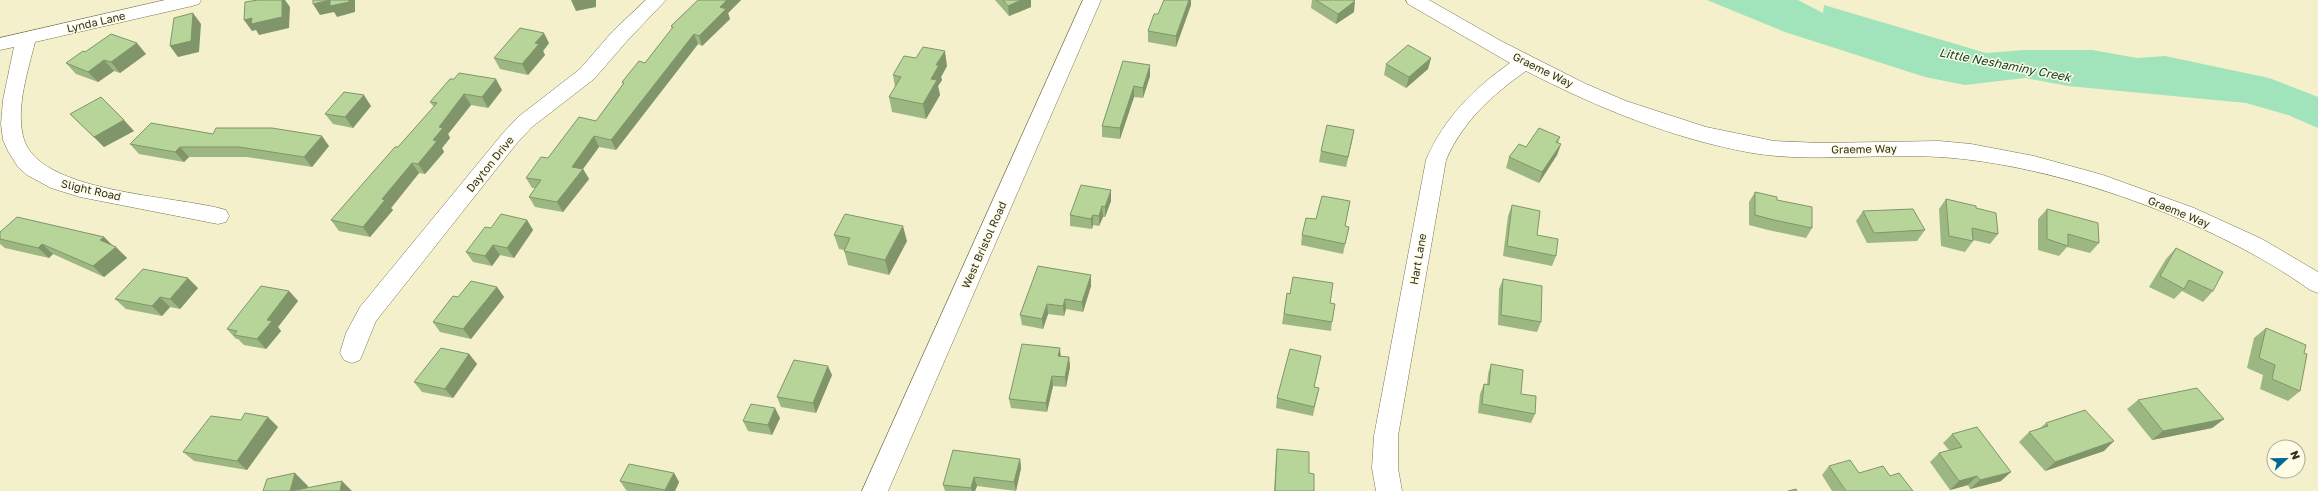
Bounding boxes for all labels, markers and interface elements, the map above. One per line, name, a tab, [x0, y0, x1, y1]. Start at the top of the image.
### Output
street label: Lynda Lane	[65, 8, 126, 35]
water label: Little Neshaminy Creek	[1938, 44, 2073, 85]
street label: Graeme Way	[1511, 49, 1576, 90]
street label: Dayton Drive	[463, 133, 516, 194]
street label: Graeme Way	[1831, 141, 1897, 156]
street label: Slight Road	[60, 176, 122, 203]
street label: Graeme Way	[2146, 193, 2212, 230]
street label: West Bristol Road	[958, 199, 1009, 290]
street label: Hart Lane	[1407, 232, 1428, 286]
north arrow	[2266, 439, 2306, 479]
text: N	[2288, 449, 2303, 461]

